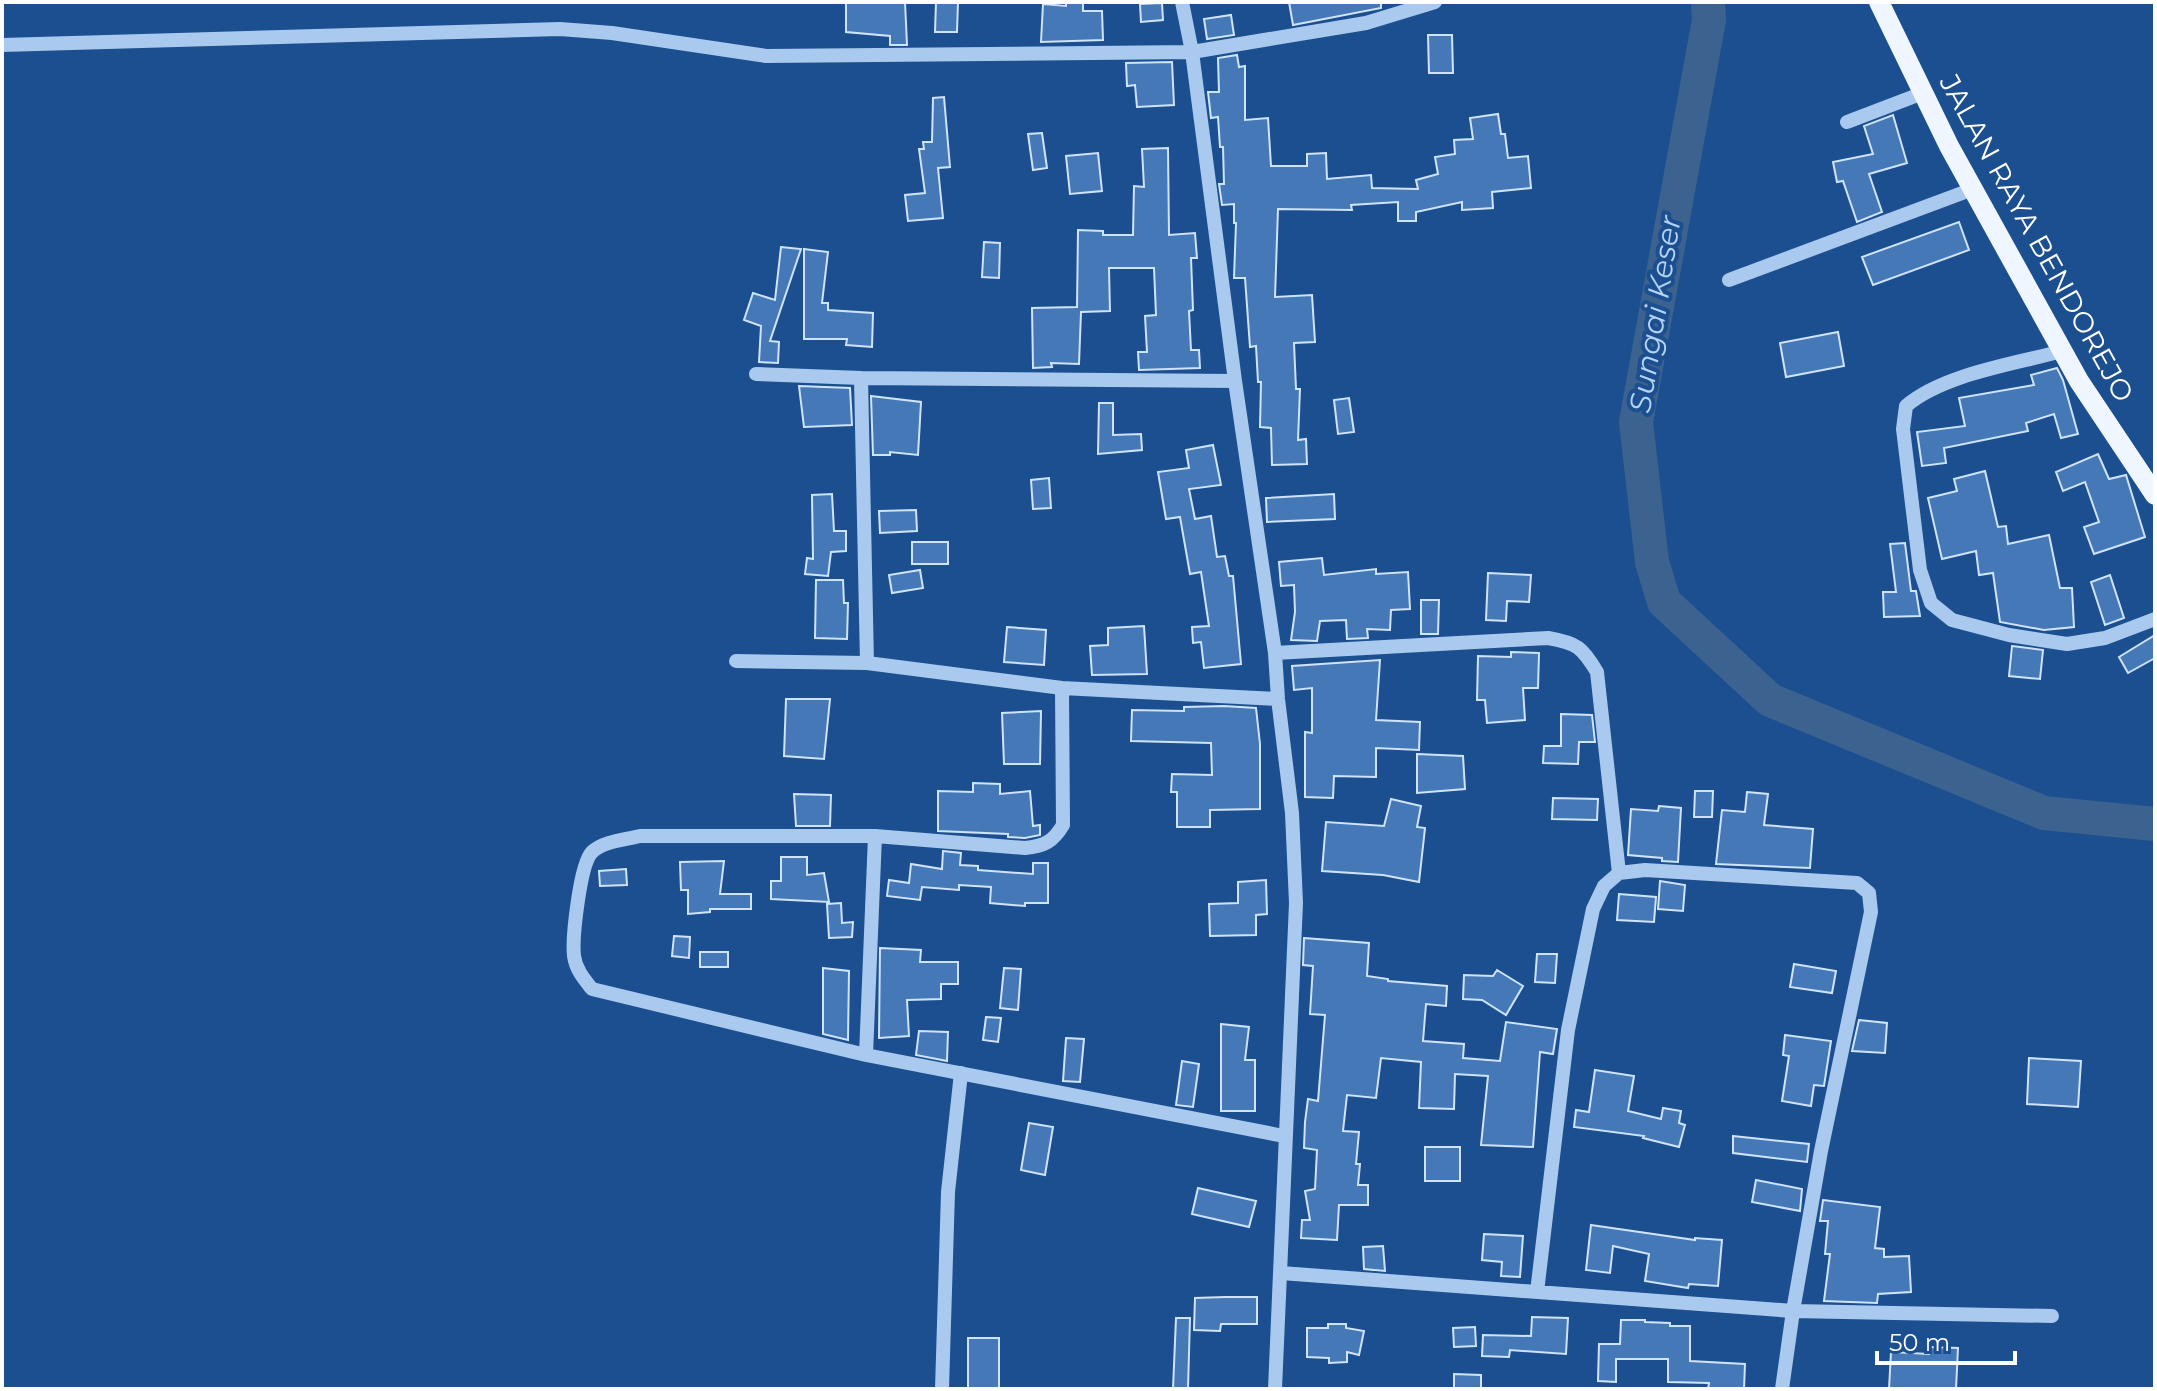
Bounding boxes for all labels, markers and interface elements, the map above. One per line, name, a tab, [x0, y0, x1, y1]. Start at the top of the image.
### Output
street label: JALAN RAYA BENDOREJO	[1932, 68, 2141, 408]
water label: Sungai Keser	[1621, 212, 1689, 415]
scale bar	[1877, 1315, 2015, 1365]
text: 50 m	[1889, 1328, 1950, 1357]

